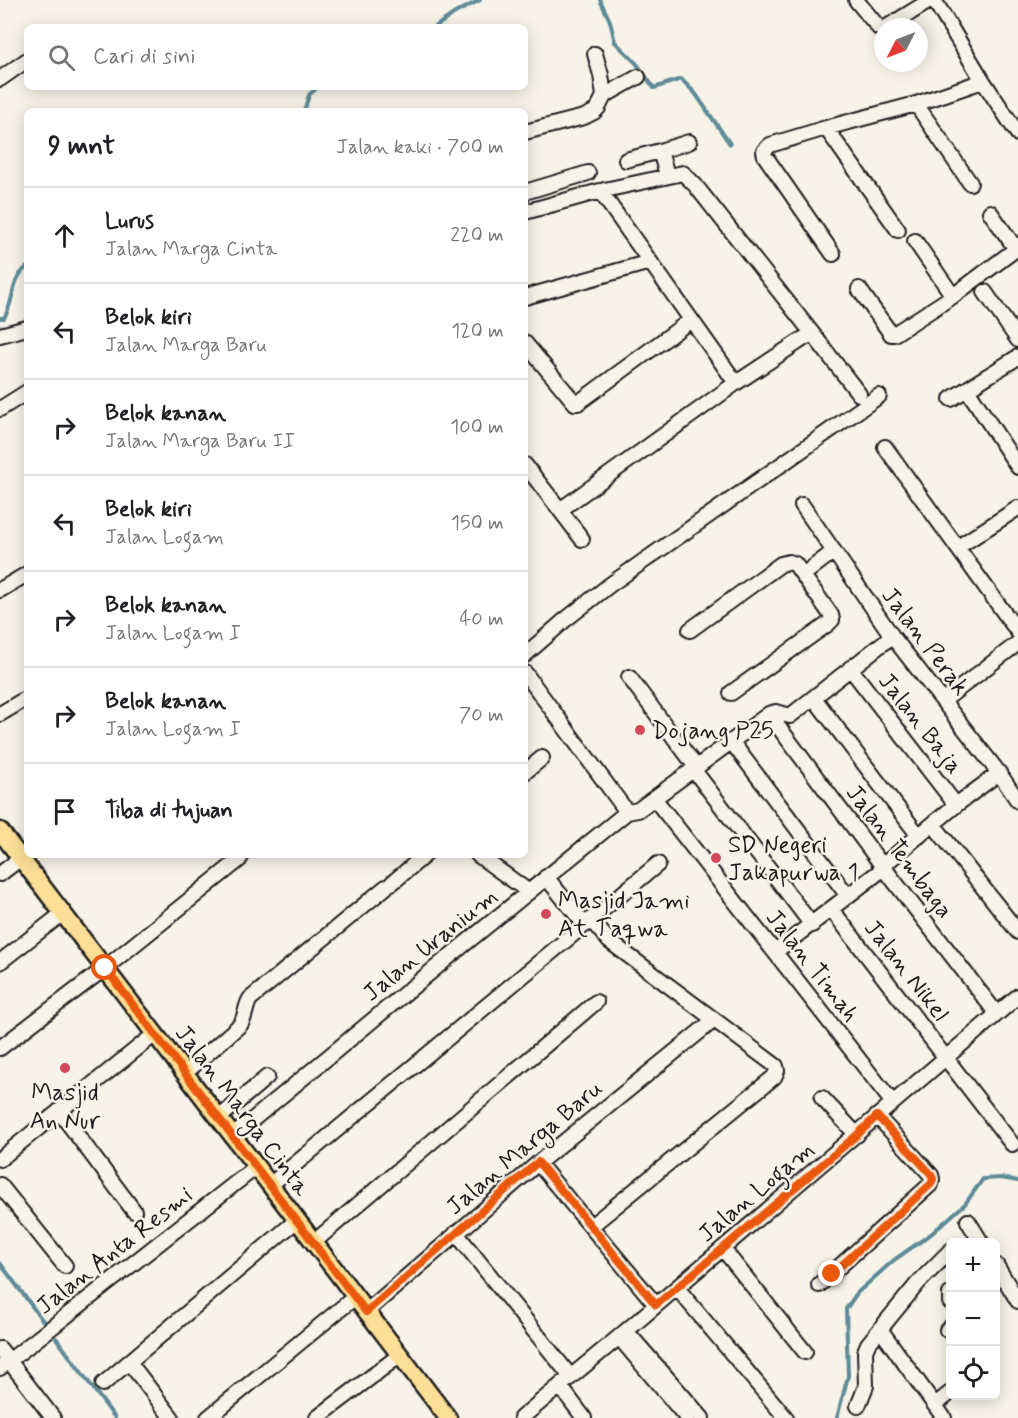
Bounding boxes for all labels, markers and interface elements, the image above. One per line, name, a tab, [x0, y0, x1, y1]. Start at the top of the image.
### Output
north arrow	[874, 18, 928, 72]
search box	[24, 24, 528, 90]
icon: search	[45, 41, 78, 74]
text: Cari di sini	[93, 43, 195, 71]
text: 9 mnt	[48, 130, 115, 164]
text: Jalan kaki · 700 m	[336, 134, 504, 161]
text: Lurus	[105, 208, 154, 236]
icon: ahead	[48, 219, 81, 252]
text: 220 m	[450, 222, 504, 249]
text: Jalan Marga Cinta	[105, 236, 277, 263]
text: Belok kiri	[105, 304, 192, 332]
icon: left	[48, 315, 81, 348]
text: 120 m	[451, 318, 504, 345]
text: Jalan Marga Baru	[105, 332, 267, 359]
text: Belok kanan	[105, 400, 226, 428]
icon: right	[48, 411, 81, 444]
text: 100 m	[450, 414, 504, 441]
text: Jalan Marga Baru II	[105, 428, 295, 455]
text: Belok kiri	[105, 496, 192, 524]
icon: left	[48, 507, 81, 540]
text: 150 m	[451, 510, 504, 537]
text: Jalan Logam	[105, 524, 224, 551]
street label: Jalan Perak	[874, 581, 976, 702]
text: Belok kanan	[105, 592, 226, 620]
icon: right	[48, 603, 81, 636]
text: 40 m	[460, 606, 504, 633]
text: Jalan Logam I	[105, 620, 241, 647]
street label: Jalan Baja	[871, 667, 969, 781]
text: Belok kanan	[105, 688, 226, 716]
icon: right	[48, 699, 81, 732]
text: 70 m	[459, 702, 504, 729]
text: Jalan Logam I	[105, 716, 241, 743]
place label: Dojang P25	[652, 716, 774, 747]
marker: Dojang P25	[633, 723, 647, 737]
street label: Jalan Tembaga	[838, 779, 959, 925]
icon: arrive	[48, 795, 81, 828]
text: Tiba di tujuan	[105, 797, 233, 825]
place label: SD Negeri Jakapurwa 1	[728, 830, 858, 889]
marker: SD Negeri Jakapurwa 1	[709, 851, 723, 865]
street label: Jalan Uranium	[357, 881, 505, 1009]
place label: Masjid Jami At Taqwa	[558, 886, 690, 945]
street label: Jalan Timah	[758, 903, 865, 1028]
marker: Masjid Jami At Taqwa	[539, 907, 553, 921]
street label: Jalan Nikel	[856, 914, 955, 1028]
route start	[91, 954, 117, 980]
street label: Jalan Marga Cinta	[166, 1019, 317, 1204]
marker: Masjid An Nur	[58, 1061, 72, 1075]
street label: Jalan Marga Baru	[440, 1074, 611, 1224]
place label: Masjid An Nur	[30, 1078, 101, 1137]
street label: Jalan Logam	[692, 1134, 823, 1252]
street label: Jalan Anta Resmi	[30, 1180, 199, 1322]
map controls	[946, 1238, 1000, 1400]
button: +	[946, 1238, 1000, 1292]
route end	[818, 1260, 844, 1286]
button: −	[946, 1292, 1000, 1346]
button: locate	[946, 1346, 1000, 1400]

